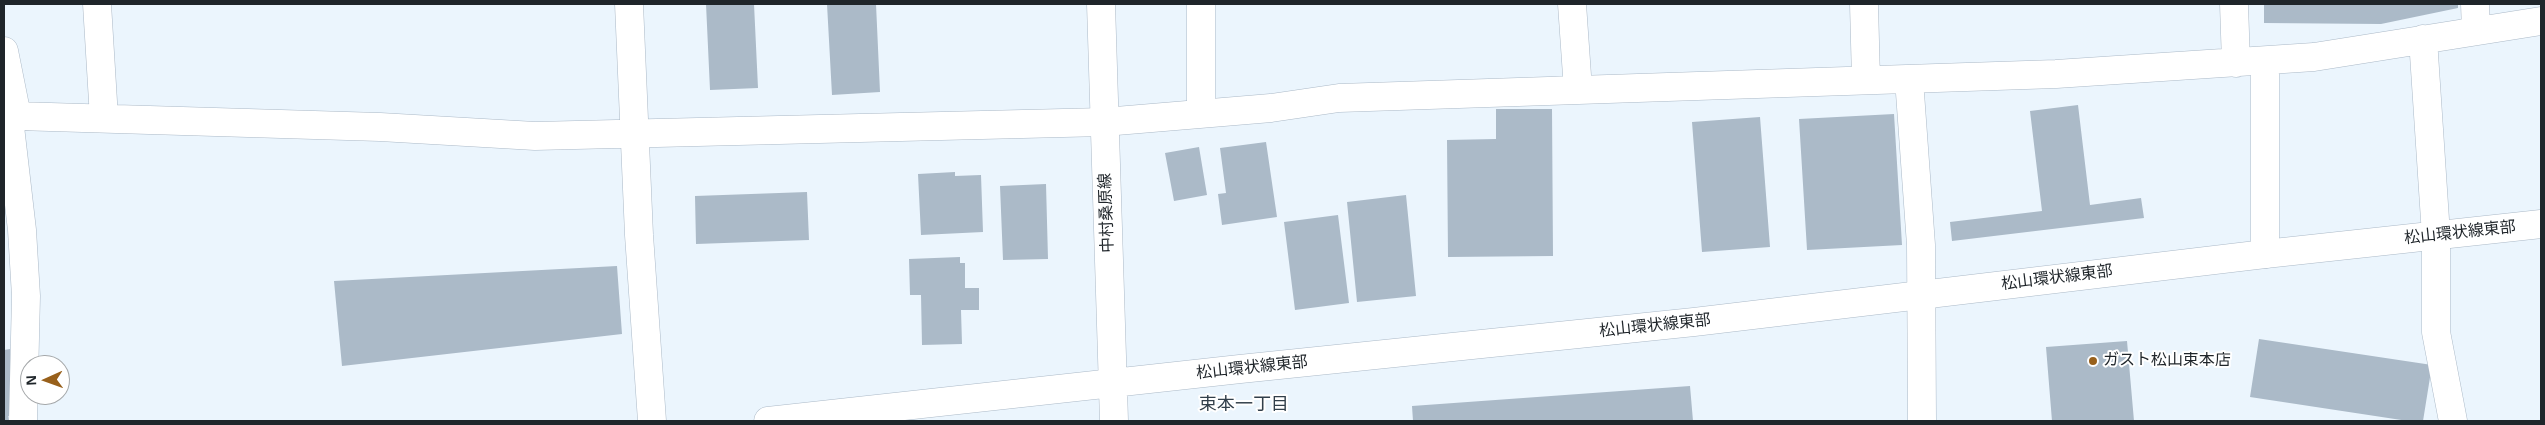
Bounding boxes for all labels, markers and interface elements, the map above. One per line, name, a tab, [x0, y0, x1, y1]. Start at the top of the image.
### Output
street label: 中村桑原線	[1096, 173, 1118, 253]
street label: 松山環状線東部	[2403, 218, 2517, 248]
street label: 松山環状線東部	[2000, 262, 2114, 294]
street label: 松山環状線東部	[1598, 311, 1712, 341]
place label: ガスト松山束本店	[2103, 351, 2231, 371]
street label: 松山環状線東部	[1195, 353, 1309, 383]
north arrow	[20, 355, 70, 405]
marker: ガスト松山束本店	[2087, 355, 2099, 367]
text: N	[23, 375, 39, 386]
district label: 束本一丁目	[1199, 394, 1289, 416]

